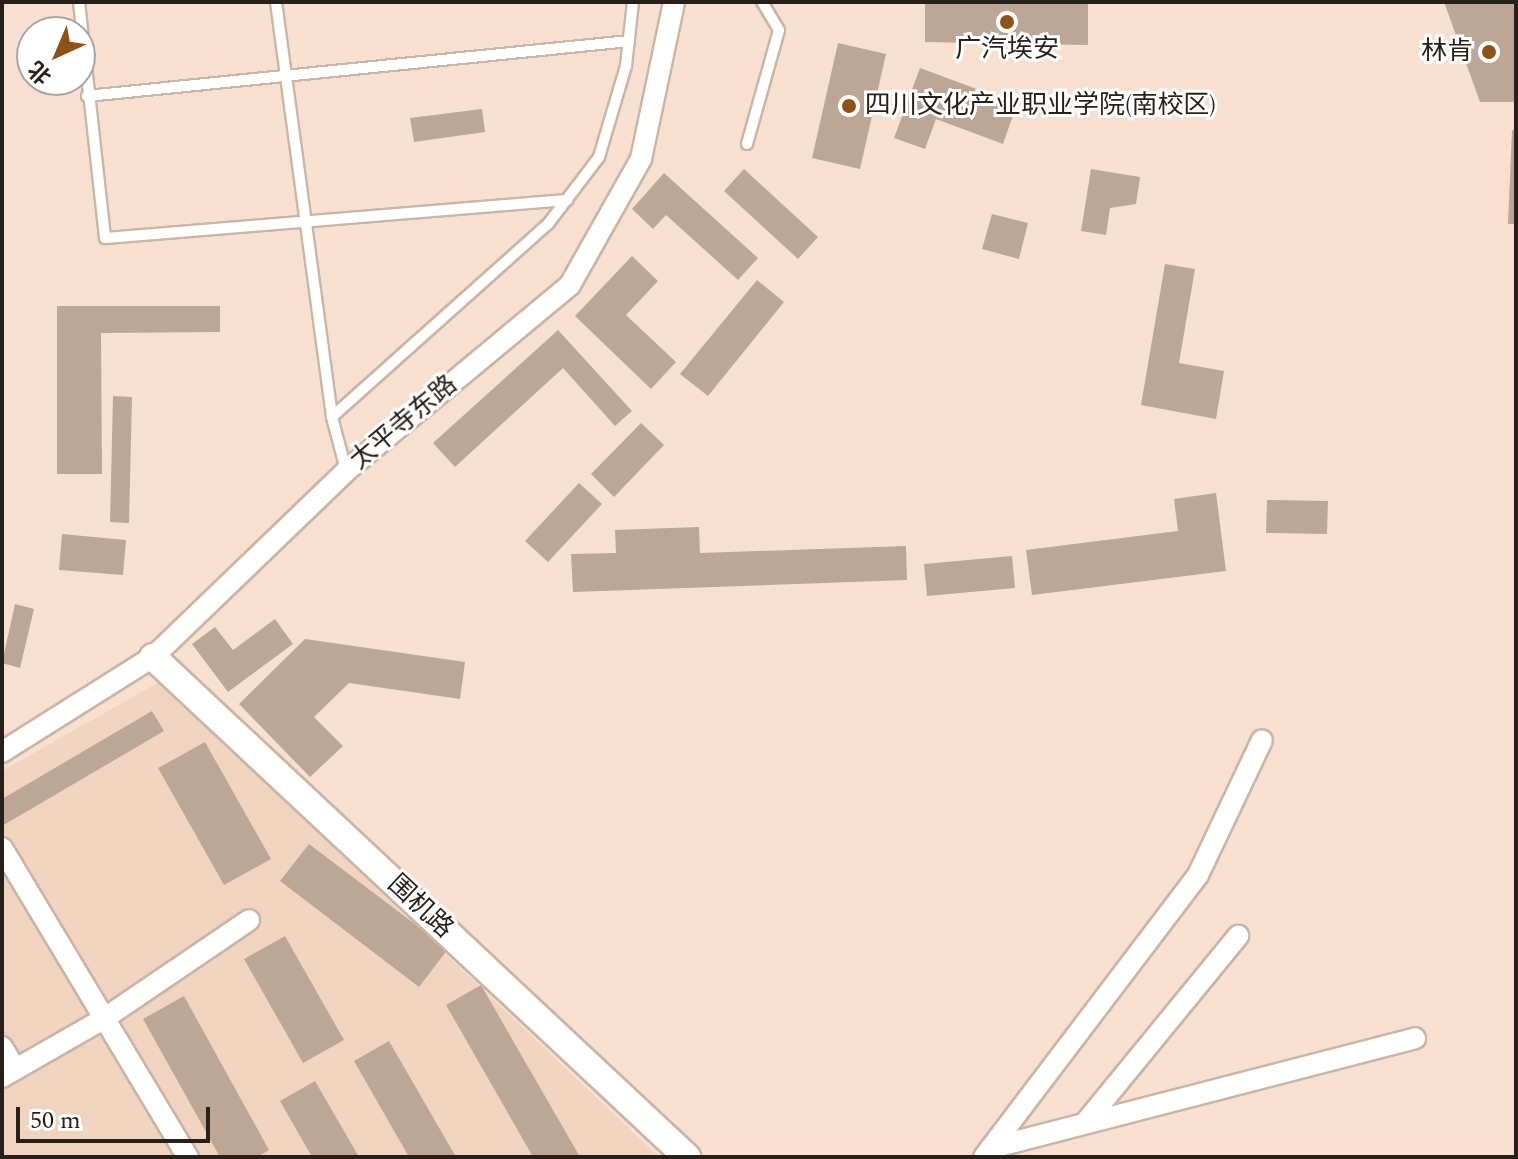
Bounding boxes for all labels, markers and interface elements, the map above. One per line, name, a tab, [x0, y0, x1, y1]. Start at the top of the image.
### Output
marker: 广汽埃安	[998, 13, 1016, 31]
north arrow	[16, 16, 96, 96]
place label: 广汽埃安	[955, 34, 1059, 66]
place label: 林肯	[1421, 36, 1473, 68]
marker: 林肯	[1480, 43, 1498, 61]
text: 北	[21, 53, 60, 92]
place label: 四川文化产业职业学院(南校区)	[865, 90, 1216, 122]
marker: 四川文化产业职业学院(南校区)	[840, 97, 858, 115]
street label: 太平寺东路	[344, 369, 464, 477]
street label: 围机路	[381, 869, 459, 945]
scale bar	[20, 1091, 214, 1141]
text: 50 m	[30, 1103, 81, 1139]

